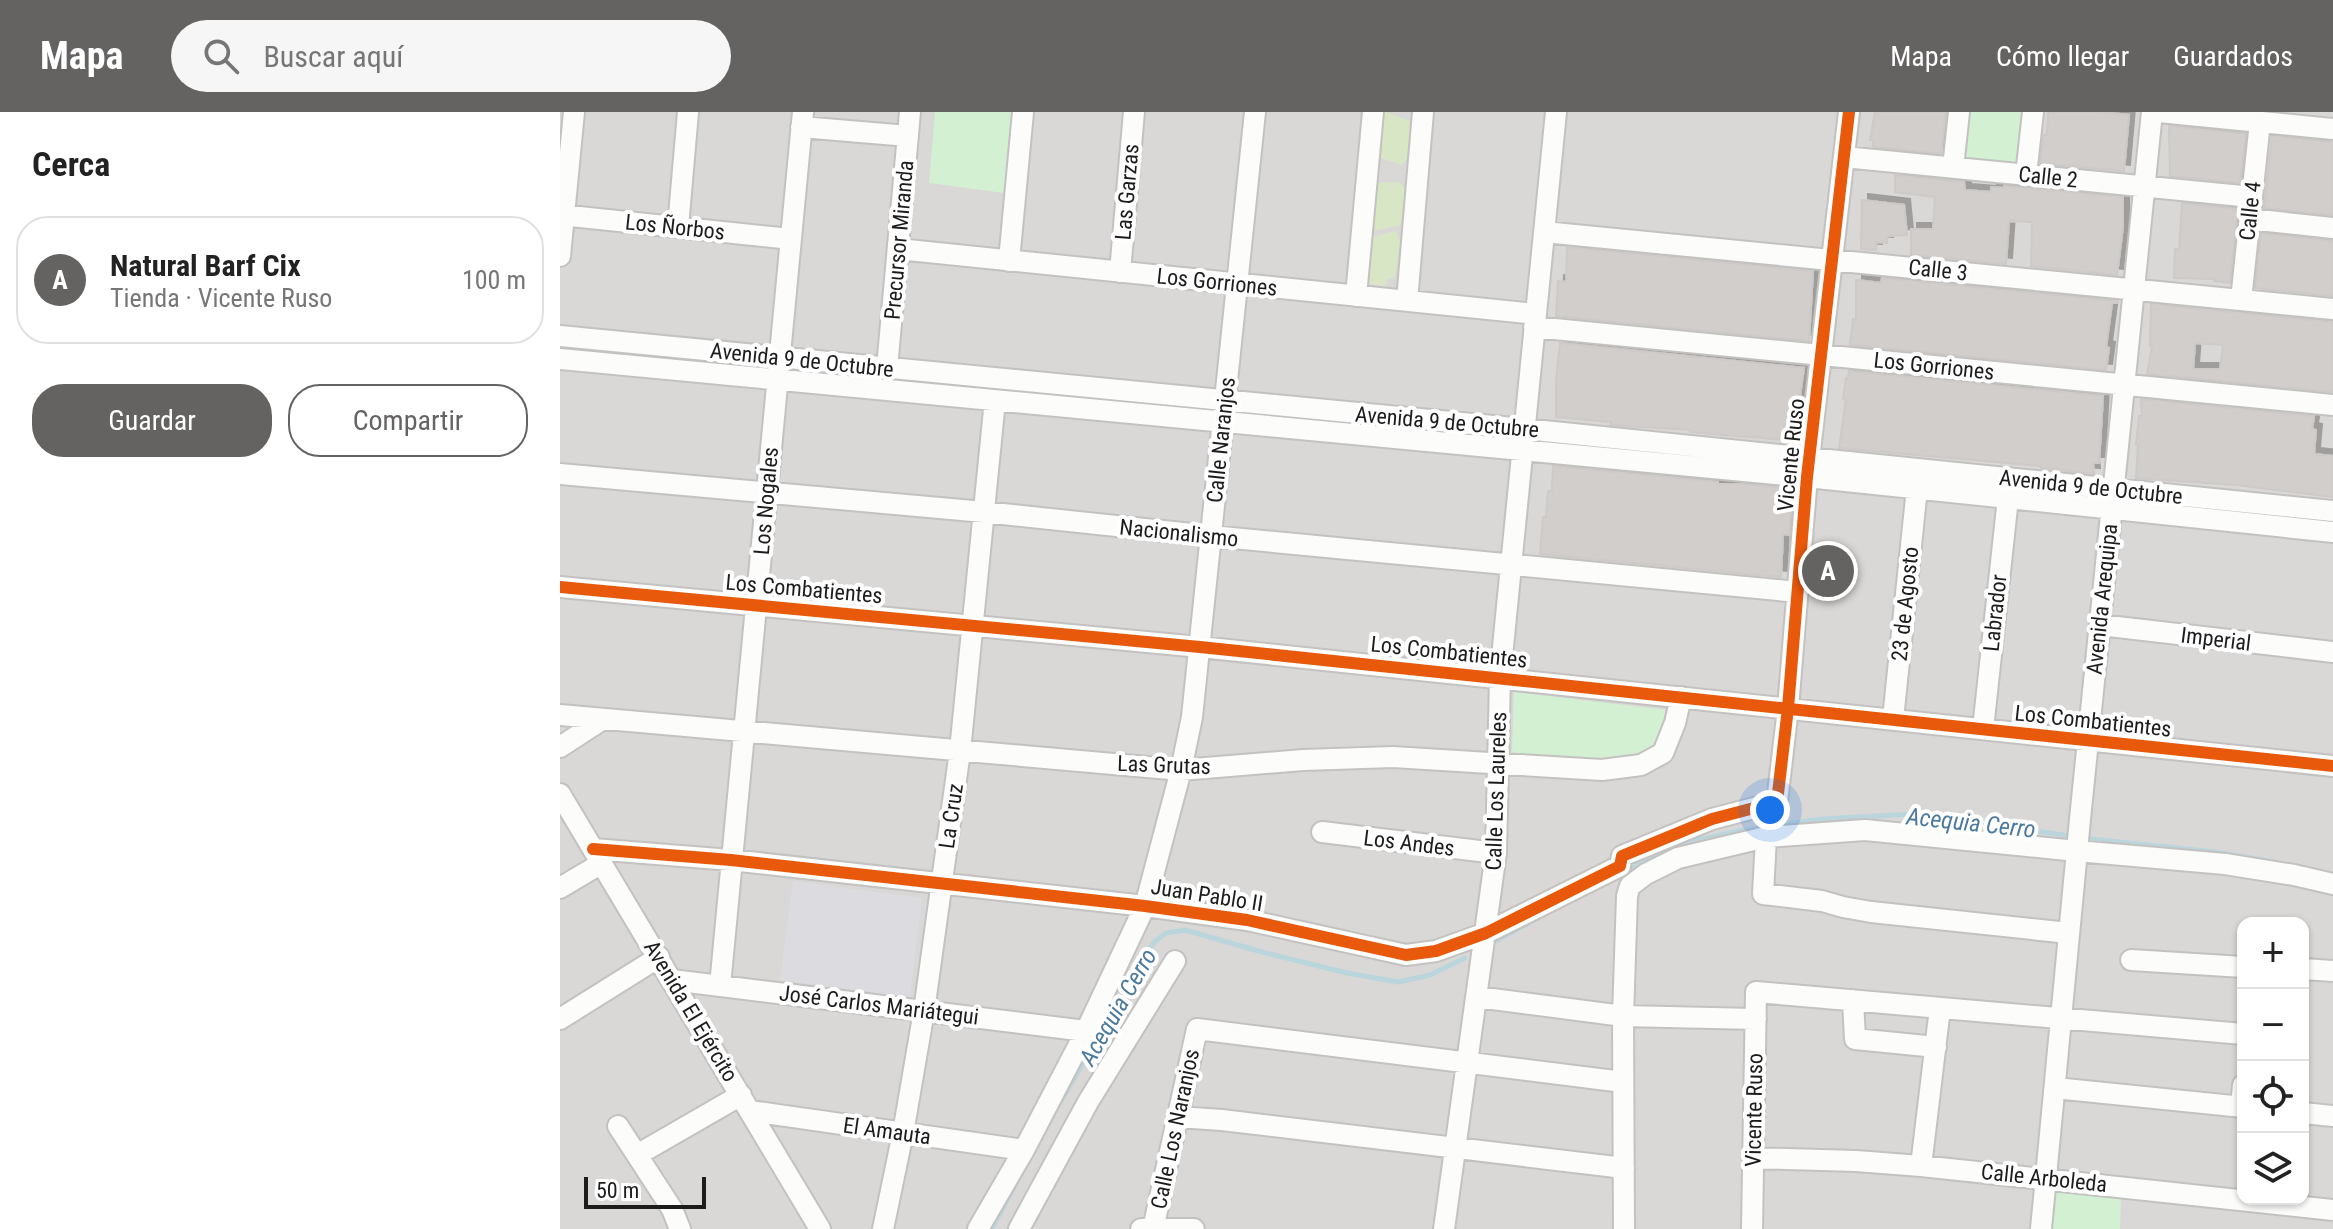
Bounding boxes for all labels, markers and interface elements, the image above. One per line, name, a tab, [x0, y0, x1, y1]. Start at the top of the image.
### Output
search box	[171, 20, 731, 92]
text: Mapa	[40, 34, 123, 78]
icon: search	[199, 34, 243, 78]
text: Buscar aquí	[263, 39, 403, 74]
text: Mapa	[1890, 40, 1952, 73]
text: Cómo llegar	[1996, 40, 2129, 73]
text: Guardados	[2173, 40, 2293, 73]
street label: Las Garzas	[1110, 143, 1144, 241]
text: Cerca	[32, 144, 110, 184]
street label: Precursor Miranda	[880, 159, 918, 321]
street label: Calle 2	[2017, 161, 2079, 193]
street label: Calle 4	[2234, 180, 2266, 242]
street label: Los Ñorbos	[624, 209, 726, 245]
text: Natural Barf Cix	[110, 248, 301, 283]
street label: Calle 3	[1907, 254, 1969, 286]
street label: Los Gorriones	[1155, 263, 1279, 301]
text: A	[52, 265, 68, 295]
text: 100 m	[462, 265, 526, 295]
text: Tienda · Vicente Ruso	[110, 283, 332, 313]
street label: Avenida 9 de Octubre	[709, 338, 895, 382]
street label: Los Gorriones	[1872, 347, 1996, 385]
street label: Calle Naranjos	[1202, 376, 1240, 504]
button: Guardar	[32, 384, 272, 457]
button: Compartir	[288, 384, 528, 457]
street label: Vicente Ruso	[1773, 397, 1809, 513]
street label: Avenida 9 de Octubre	[1354, 402, 1540, 442]
street label: Los Nogales	[749, 446, 783, 556]
street label: Avenida 9 de Octubre	[1998, 465, 2184, 509]
street label: Nacionalismo	[1118, 514, 1240, 552]
street label: Avenida Arequipa	[2082, 522, 2122, 676]
pin: A	[1802, 541, 1854, 601]
street label: 23 de Agosto	[1887, 546, 1923, 662]
street label: Los Combatientes	[724, 570, 884, 608]
street label: Labrador	[1979, 573, 2012, 653]
street label: Imperial	[2179, 622, 2253, 656]
street label: Los Combatientes	[1369, 631, 1529, 673]
street label: Los Combatientes	[2013, 700, 2173, 742]
street label: Calle Los Laureles	[1481, 711, 1511, 871]
street label: Las Grutas	[1117, 751, 1211, 779]
street label: La Cruz	[934, 782, 968, 850]
your location	[1750, 790, 1790, 830]
water label: Acequia Cerro	[1904, 802, 2037, 844]
street label: Los Andes	[1362, 825, 1456, 861]
street label: Juan Pablo II	[1149, 874, 1265, 916]
map controls	[2237, 917, 2309, 1205]
button: +	[2237, 917, 2309, 989]
street label: Avenida El Ejército	[639, 936, 743, 1086]
water label: Acequia Cerro	[1073, 944, 1163, 1071]
street label: José Carlos Mariátegui	[778, 980, 980, 1030]
button: −	[2237, 989, 2309, 1061]
street label: Calle Los Naranjos	[1146, 1047, 1204, 1211]
street label: Vicente Ruso	[1741, 1053, 1767, 1167]
button: locate	[2237, 1061, 2309, 1133]
street label: El Amauta	[841, 1112, 933, 1150]
button: layers	[2237, 1133, 2309, 1205]
street label: Calle Arboleda	[1980, 1159, 2108, 1197]
scale bar	[584, 1173, 706, 1209]
text: 50 m	[596, 1178, 639, 1203]

